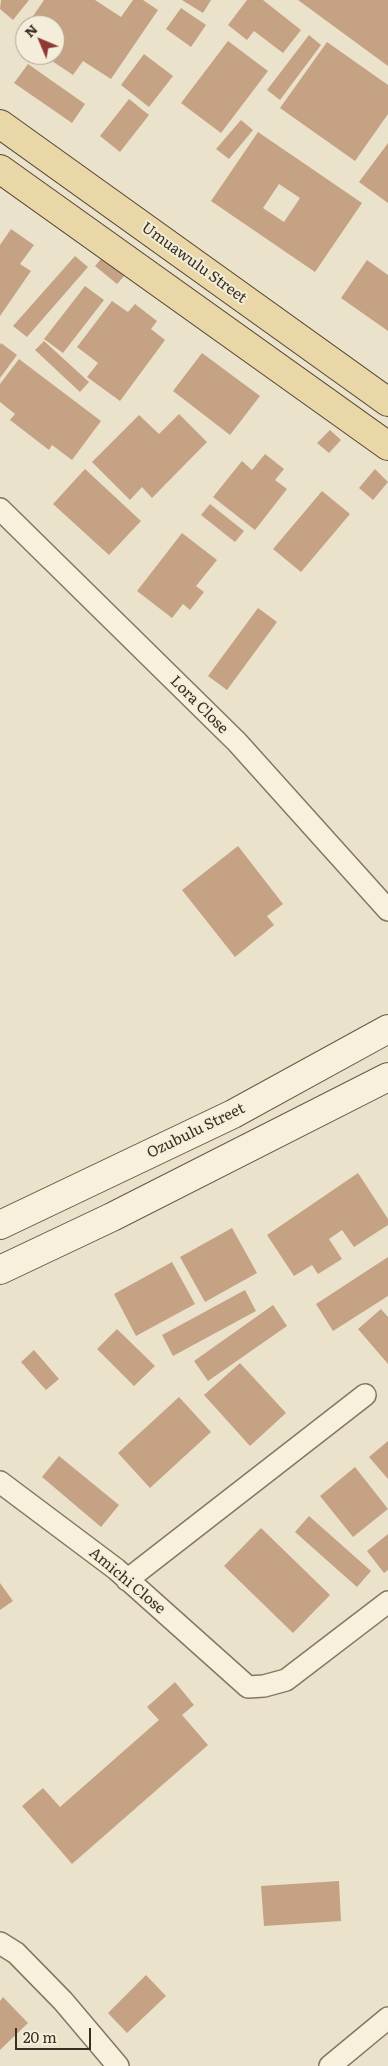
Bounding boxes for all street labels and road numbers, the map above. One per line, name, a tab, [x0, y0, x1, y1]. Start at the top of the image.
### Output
street label: Umuawulu Street	[138, 219, 250, 307]
street label: Lora Close	[166, 672, 232, 738]
street label: Ozubulu Street	[144, 1100, 248, 1162]
street label: Amichi Close	[85, 1544, 169, 1618]

